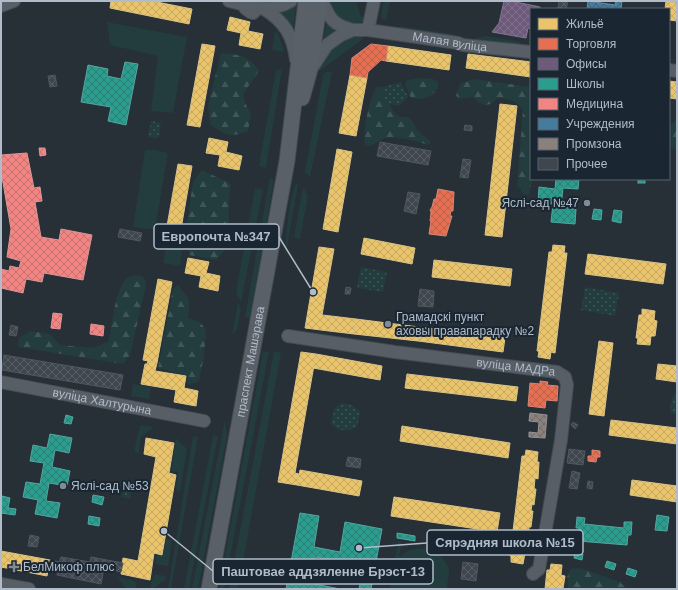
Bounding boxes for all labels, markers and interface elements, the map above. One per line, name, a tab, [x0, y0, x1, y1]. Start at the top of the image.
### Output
legend	[530, 8, 670, 180]
text: Жильё	[566, 17, 604, 31]
street label: Малая вуліца	[412, 30, 488, 54]
text: Торговля	[566, 37, 616, 51]
text: Офисы	[566, 57, 607, 71]
text: Школы	[566, 77, 604, 91]
text: Медицина	[566, 97, 623, 111]
text: Учреждения	[566, 117, 635, 131]
text: Промзона	[566, 137, 622, 151]
text: Прочее	[566, 157, 608, 171]
place label: Яслі-сад №47	[501, 196, 579, 210]
marker: Яслі-сад №47	[582, 198, 592, 208]
callout: Европочта №347	[154, 224, 279, 249]
text: Европочта №347	[162, 229, 270, 244]
street label: праспект Машэрава	[233, 305, 267, 418]
place label: Грамадскі пункт аховы правапарадку №2	[396, 310, 534, 338]
marker: Грамадскі пункт аховы правапарадку №2	[383, 319, 393, 329]
street label: вуліца МАДРа	[476, 355, 556, 379]
street label: вуліца Халтурына	[52, 385, 153, 418]
place label: Яслі-сад №53	[71, 479, 149, 493]
marker: Яслі-сад №53	[58, 481, 68, 491]
callout: Сярэдняя школа №15	[427, 530, 583, 555]
text: Сярэдняя школа №15	[435, 535, 575, 550]
callout: Паштовае аддзяленне Брэст-13	[213, 559, 433, 584]
place label: БелМикоф плюс	[23, 560, 115, 574]
marker: БелМикоф плюс	[8, 561, 20, 573]
text: Паштовае аддзяленне Брэст-13	[221, 564, 425, 579]

